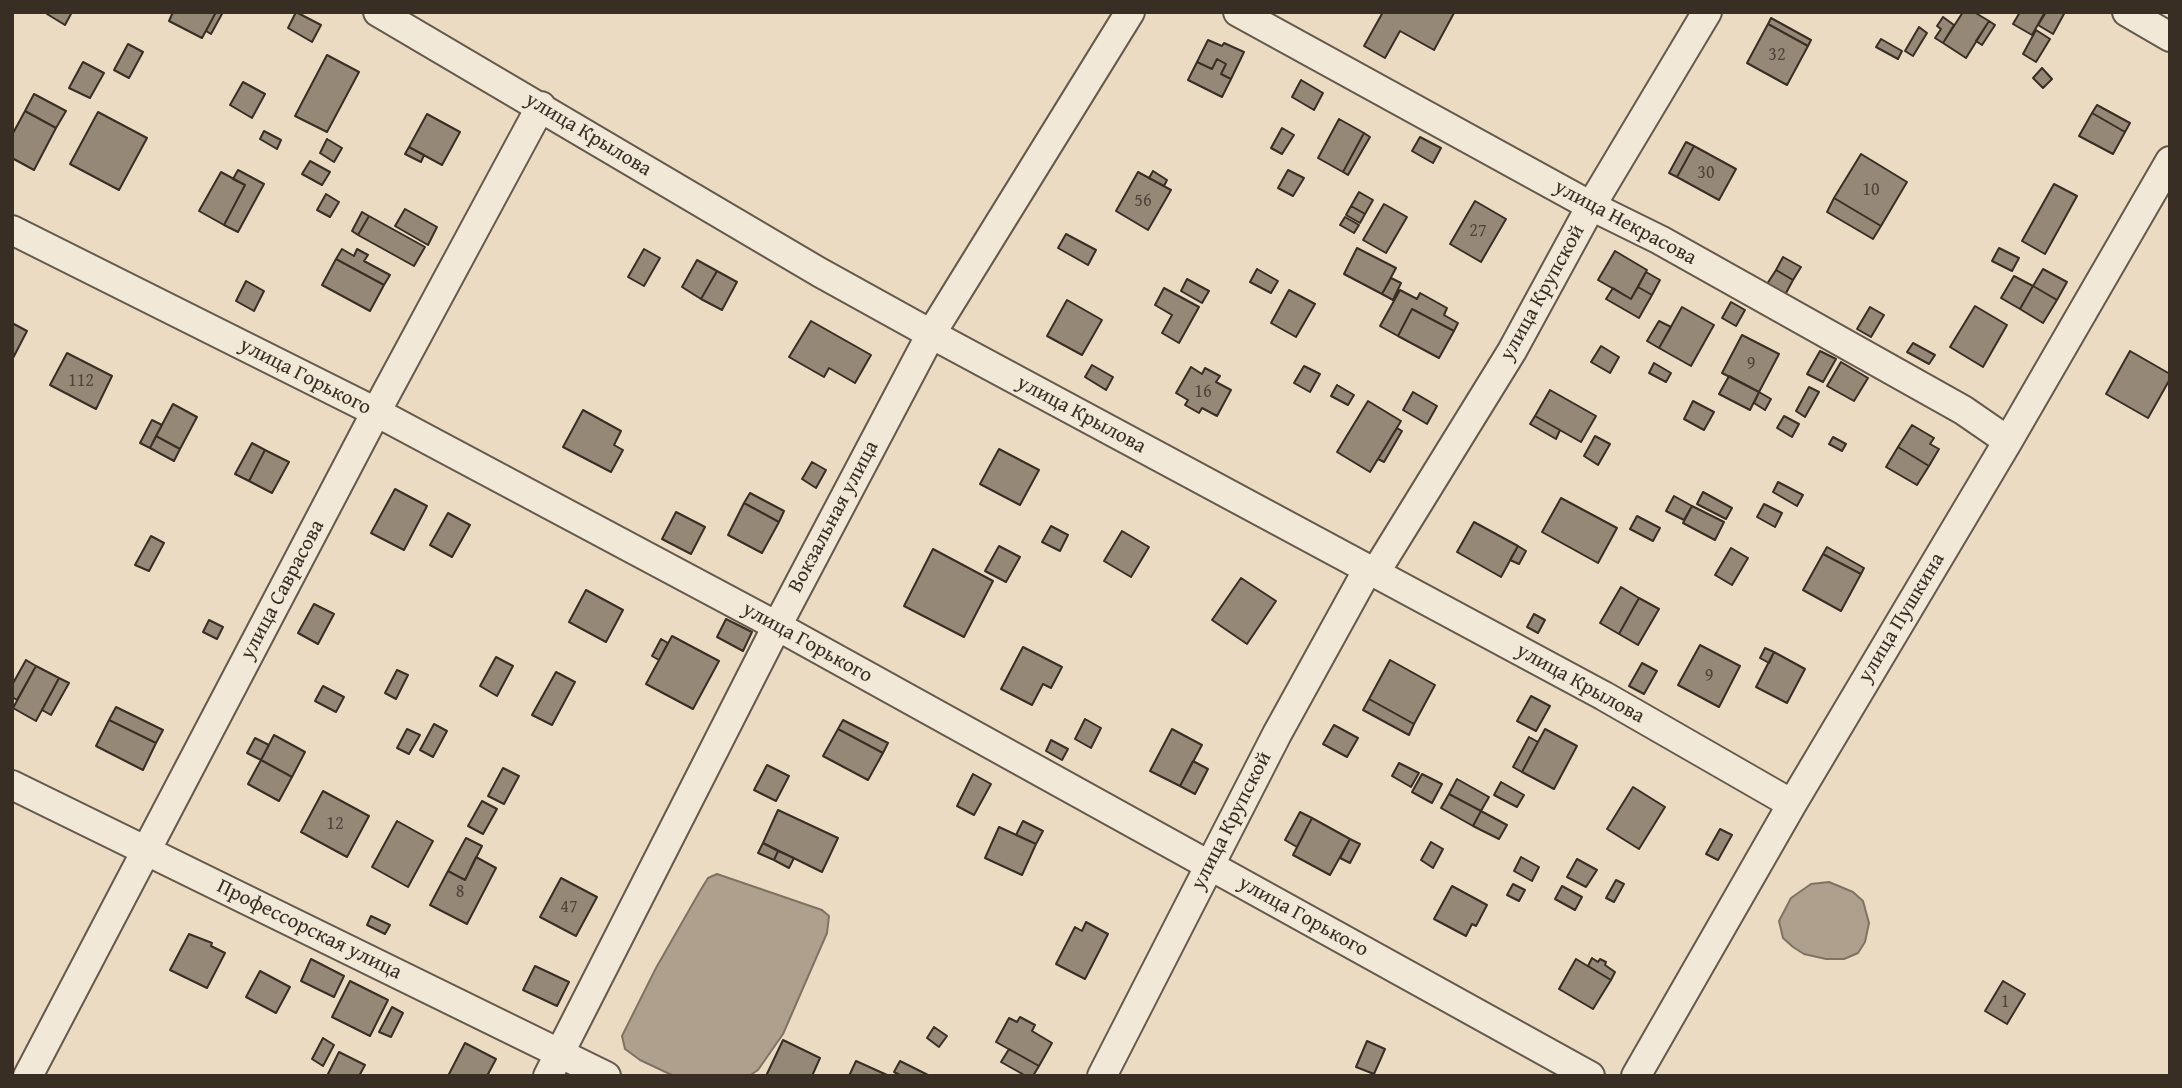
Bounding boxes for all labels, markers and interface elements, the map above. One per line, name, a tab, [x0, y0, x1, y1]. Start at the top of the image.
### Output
house number: 32	[1768, 44, 1786, 66]
street label: улица Крылова	[520, 87, 656, 183]
house number: 30	[1697, 162, 1715, 184]
street label: улица Некрасова	[1549, 175, 1701, 271]
house number: 10	[1862, 179, 1880, 201]
house number: 56	[1134, 190, 1152, 212]
house number: 27	[1469, 220, 1487, 242]
street label: улица Крупской	[1495, 221, 1591, 365]
street label: улица Горького	[235, 333, 375, 421]
house number: 9	[1747, 353, 1755, 375]
house number: 112	[68, 370, 94, 392]
street label: улица Крылова	[1012, 370, 1150, 460]
house number: 16	[1194, 381, 1212, 403]
street label: Вокзальная улица	[783, 437, 885, 597]
street label: улица Саврасова	[236, 516, 330, 664]
street label: улица Пушкина	[1853, 548, 1951, 688]
street label: улица Горького	[738, 597, 876, 689]
street label: улица Крылова	[1511, 638, 1649, 730]
house number: 9	[1705, 665, 1713, 687]
street label: улица Крупской	[1186, 748, 1278, 894]
house number: 12	[326, 813, 344, 835]
street label: улица Горького	[1234, 871, 1372, 963]
street label: Профессорская улица	[213, 874, 405, 986]
house number: 8	[456, 881, 464, 903]
house number: 47	[560, 896, 578, 918]
house number: 1	[2001, 991, 2009, 1013]

